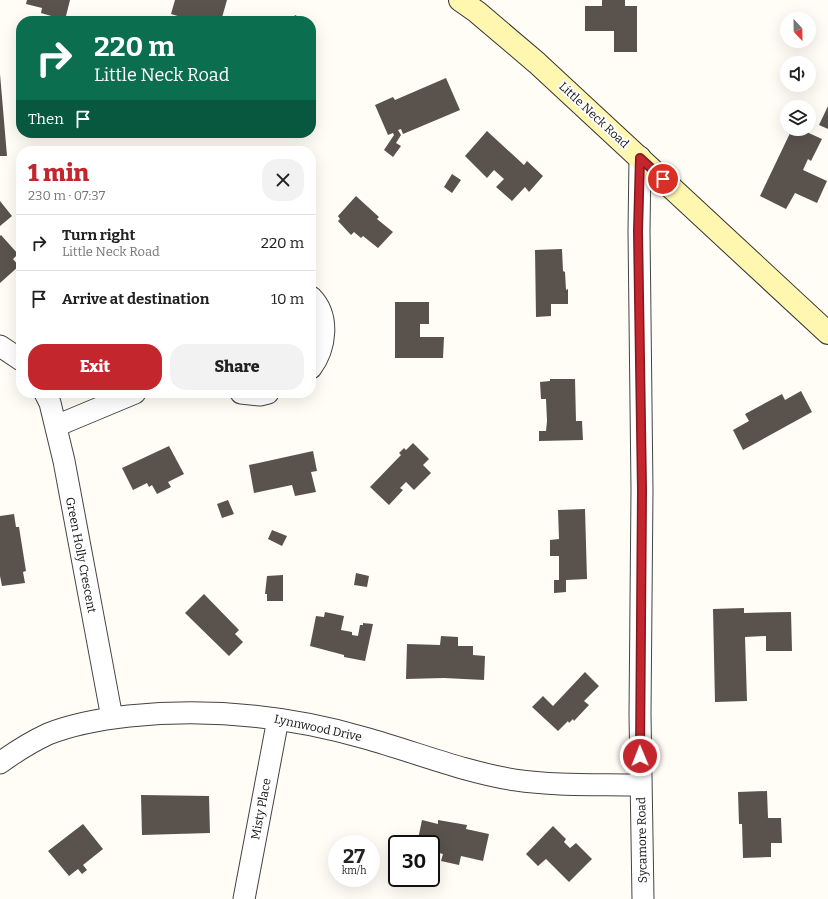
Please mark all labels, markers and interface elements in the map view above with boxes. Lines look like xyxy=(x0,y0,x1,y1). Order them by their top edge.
north arrow xyxy=(780,12,816,48)
map controls xyxy=(780,12,816,136)
text: 220 m xyxy=(94,30,175,63)
icon: right xyxy=(28,32,80,84)
button: sound xyxy=(780,56,816,92)
text: Little Neck Road xyxy=(94,64,229,86)
street label: Little Neck Road xyxy=(556,79,632,151)
button: layers xyxy=(780,100,816,136)
icon: arrive xyxy=(72,108,94,130)
text: Then xyxy=(28,110,64,128)
text: 1 min xyxy=(28,159,89,187)
button: close xyxy=(262,159,304,201)
pin xyxy=(646,162,680,196)
icon: arrive xyxy=(652,168,674,190)
text: 230 m · 07:37 xyxy=(28,188,105,203)
text: Turn right xyxy=(62,226,135,244)
icon: right xyxy=(28,232,50,254)
text: 220 m xyxy=(261,234,304,252)
text: Little Neck Road xyxy=(62,244,160,259)
icon: arrive xyxy=(28,288,50,310)
text: Arrive at destination xyxy=(62,290,209,308)
text: 10 m xyxy=(271,290,304,308)
button: Exit xyxy=(28,344,162,390)
button: Share xyxy=(170,344,304,390)
street label: Green Holly Crescent xyxy=(63,496,99,615)
street label: Lynnwood Drive xyxy=(273,712,363,744)
position arrow xyxy=(619,735,661,777)
street label: Misty Place xyxy=(248,777,274,841)
street label: Sycamore Road xyxy=(634,797,650,883)
speed limit sign: 30 xyxy=(388,835,440,887)
text: 27 xyxy=(343,844,365,868)
text: km/h xyxy=(342,865,366,877)

